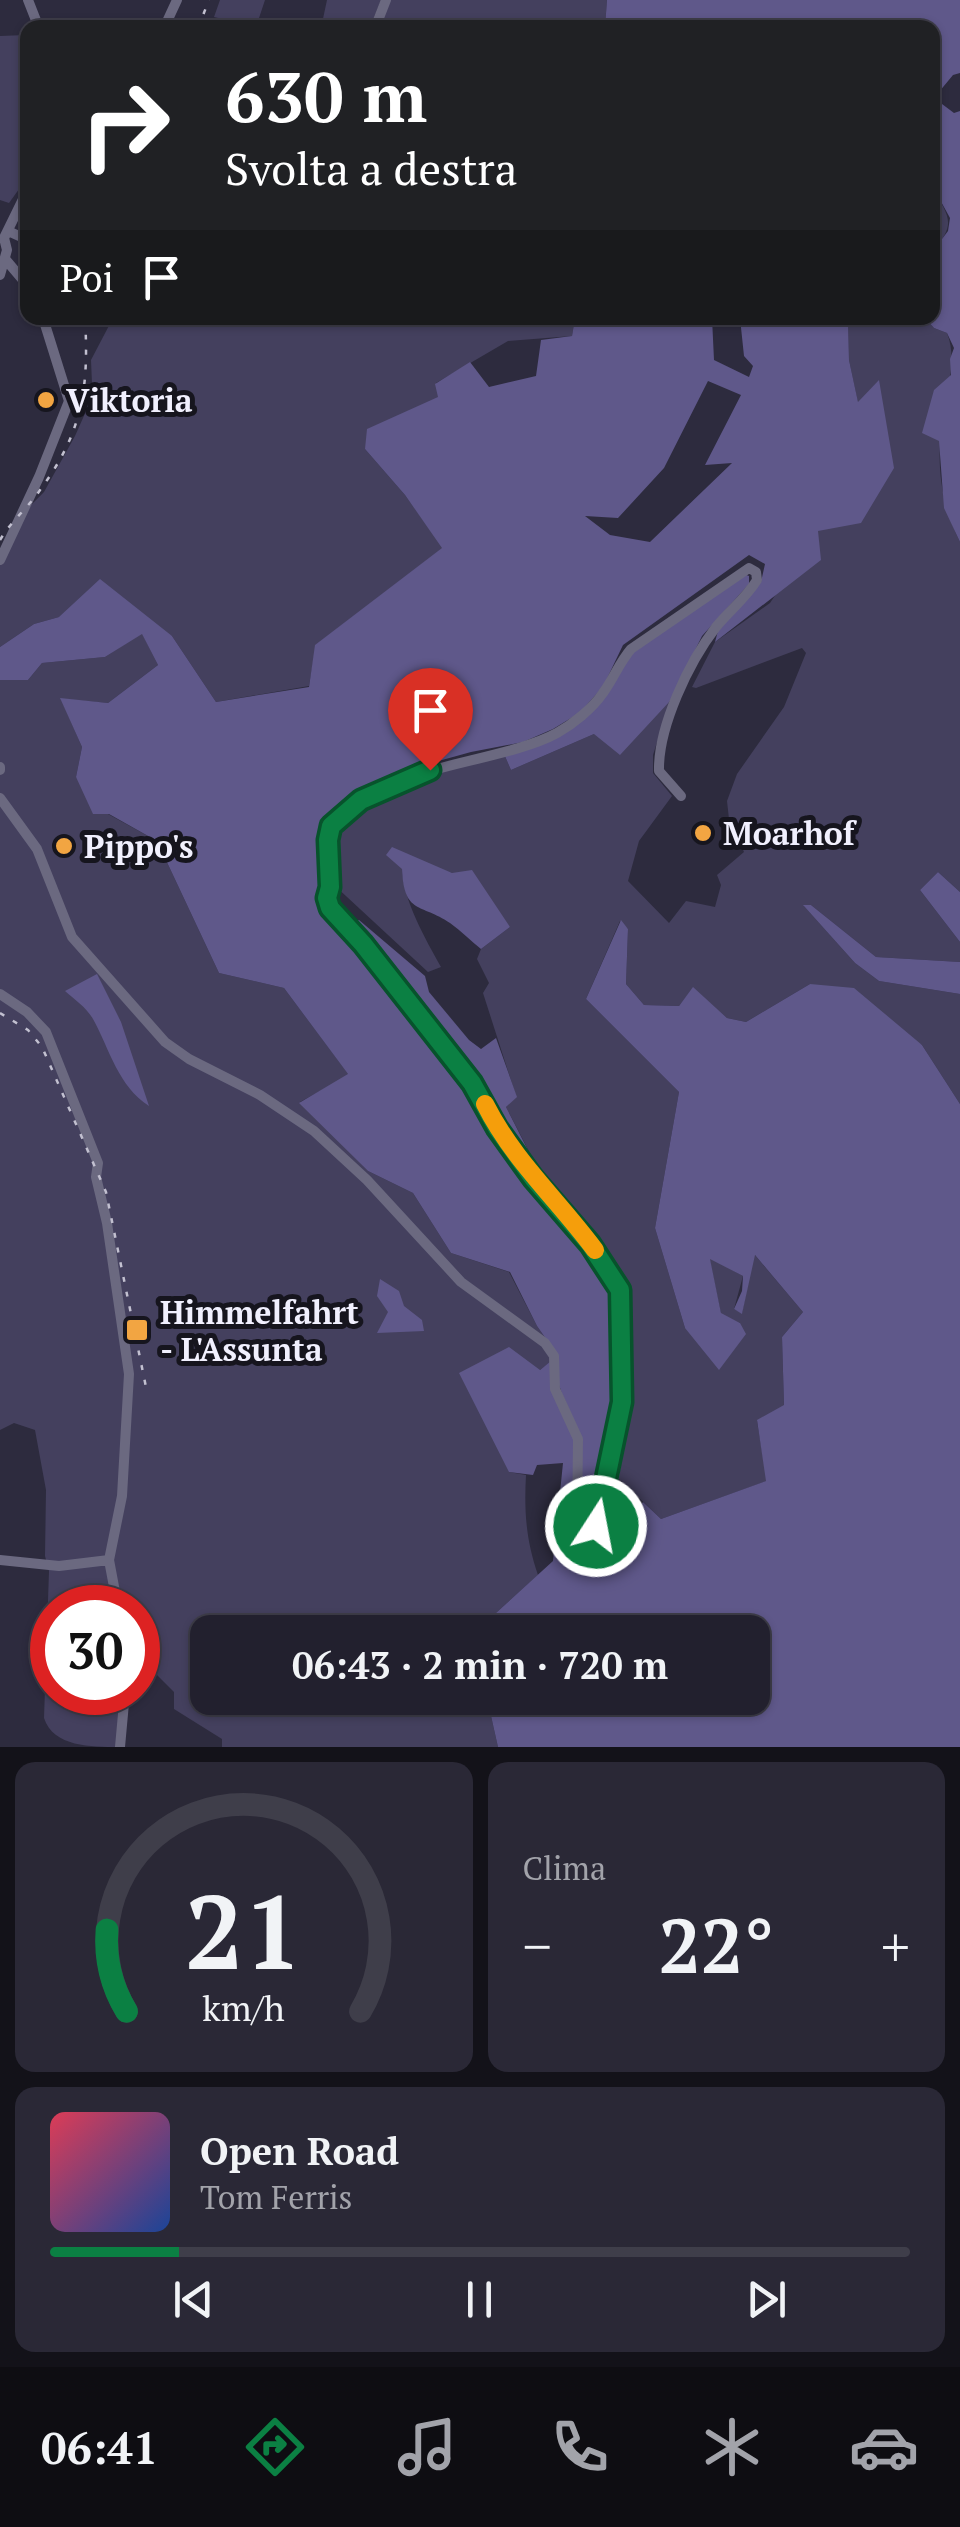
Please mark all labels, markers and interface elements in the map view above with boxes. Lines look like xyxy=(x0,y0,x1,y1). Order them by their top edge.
text: 630 m xyxy=(225,49,427,142)
icon: right xyxy=(60,60,190,190)
text: Svolta a destra xyxy=(225,138,517,198)
icon: arrive xyxy=(134,250,189,305)
text: Poi xyxy=(60,253,114,303)
place label: Viktoria xyxy=(66,379,193,421)
marker: Viktoria xyxy=(35,389,57,411)
pin xyxy=(388,668,473,771)
icon: arrive xyxy=(403,683,458,738)
place label: Moarhof xyxy=(723,812,858,854)
marker: Moarhof xyxy=(692,822,714,844)
place label: Pippo's xyxy=(84,825,193,867)
marker: Pippo's xyxy=(53,835,75,857)
place label: Himmelfahrt - L'Assunta xyxy=(160,1291,359,1370)
marker: Himmelfahrt - L'Assunta xyxy=(124,1317,150,1343)
position arrow xyxy=(544,1474,648,1578)
speed limit sign: 30 xyxy=(30,1585,160,1715)
text: 06:43 · 2 min · 720 m xyxy=(292,1640,668,1690)
text: Clima xyxy=(523,1847,606,1889)
text: 21 xyxy=(185,1861,303,1999)
text: 22° xyxy=(658,1895,774,1994)
text: − xyxy=(523,1909,552,1982)
text: + xyxy=(881,1909,910,1982)
text: km/h xyxy=(202,1984,285,2031)
text: Open Road xyxy=(200,2126,399,2176)
text: Tom Ferris xyxy=(200,2176,352,2218)
icon: previous xyxy=(166,2272,221,2327)
icon: pause xyxy=(452,2272,507,2327)
icon: next xyxy=(739,2272,794,2327)
icon: directions xyxy=(240,2412,310,2482)
icon: music xyxy=(392,2412,462,2482)
icon: phone xyxy=(545,2412,615,2482)
icon: climate xyxy=(697,2412,767,2482)
icon: car xyxy=(849,2412,919,2482)
text: 06:41 xyxy=(41,2417,158,2477)

